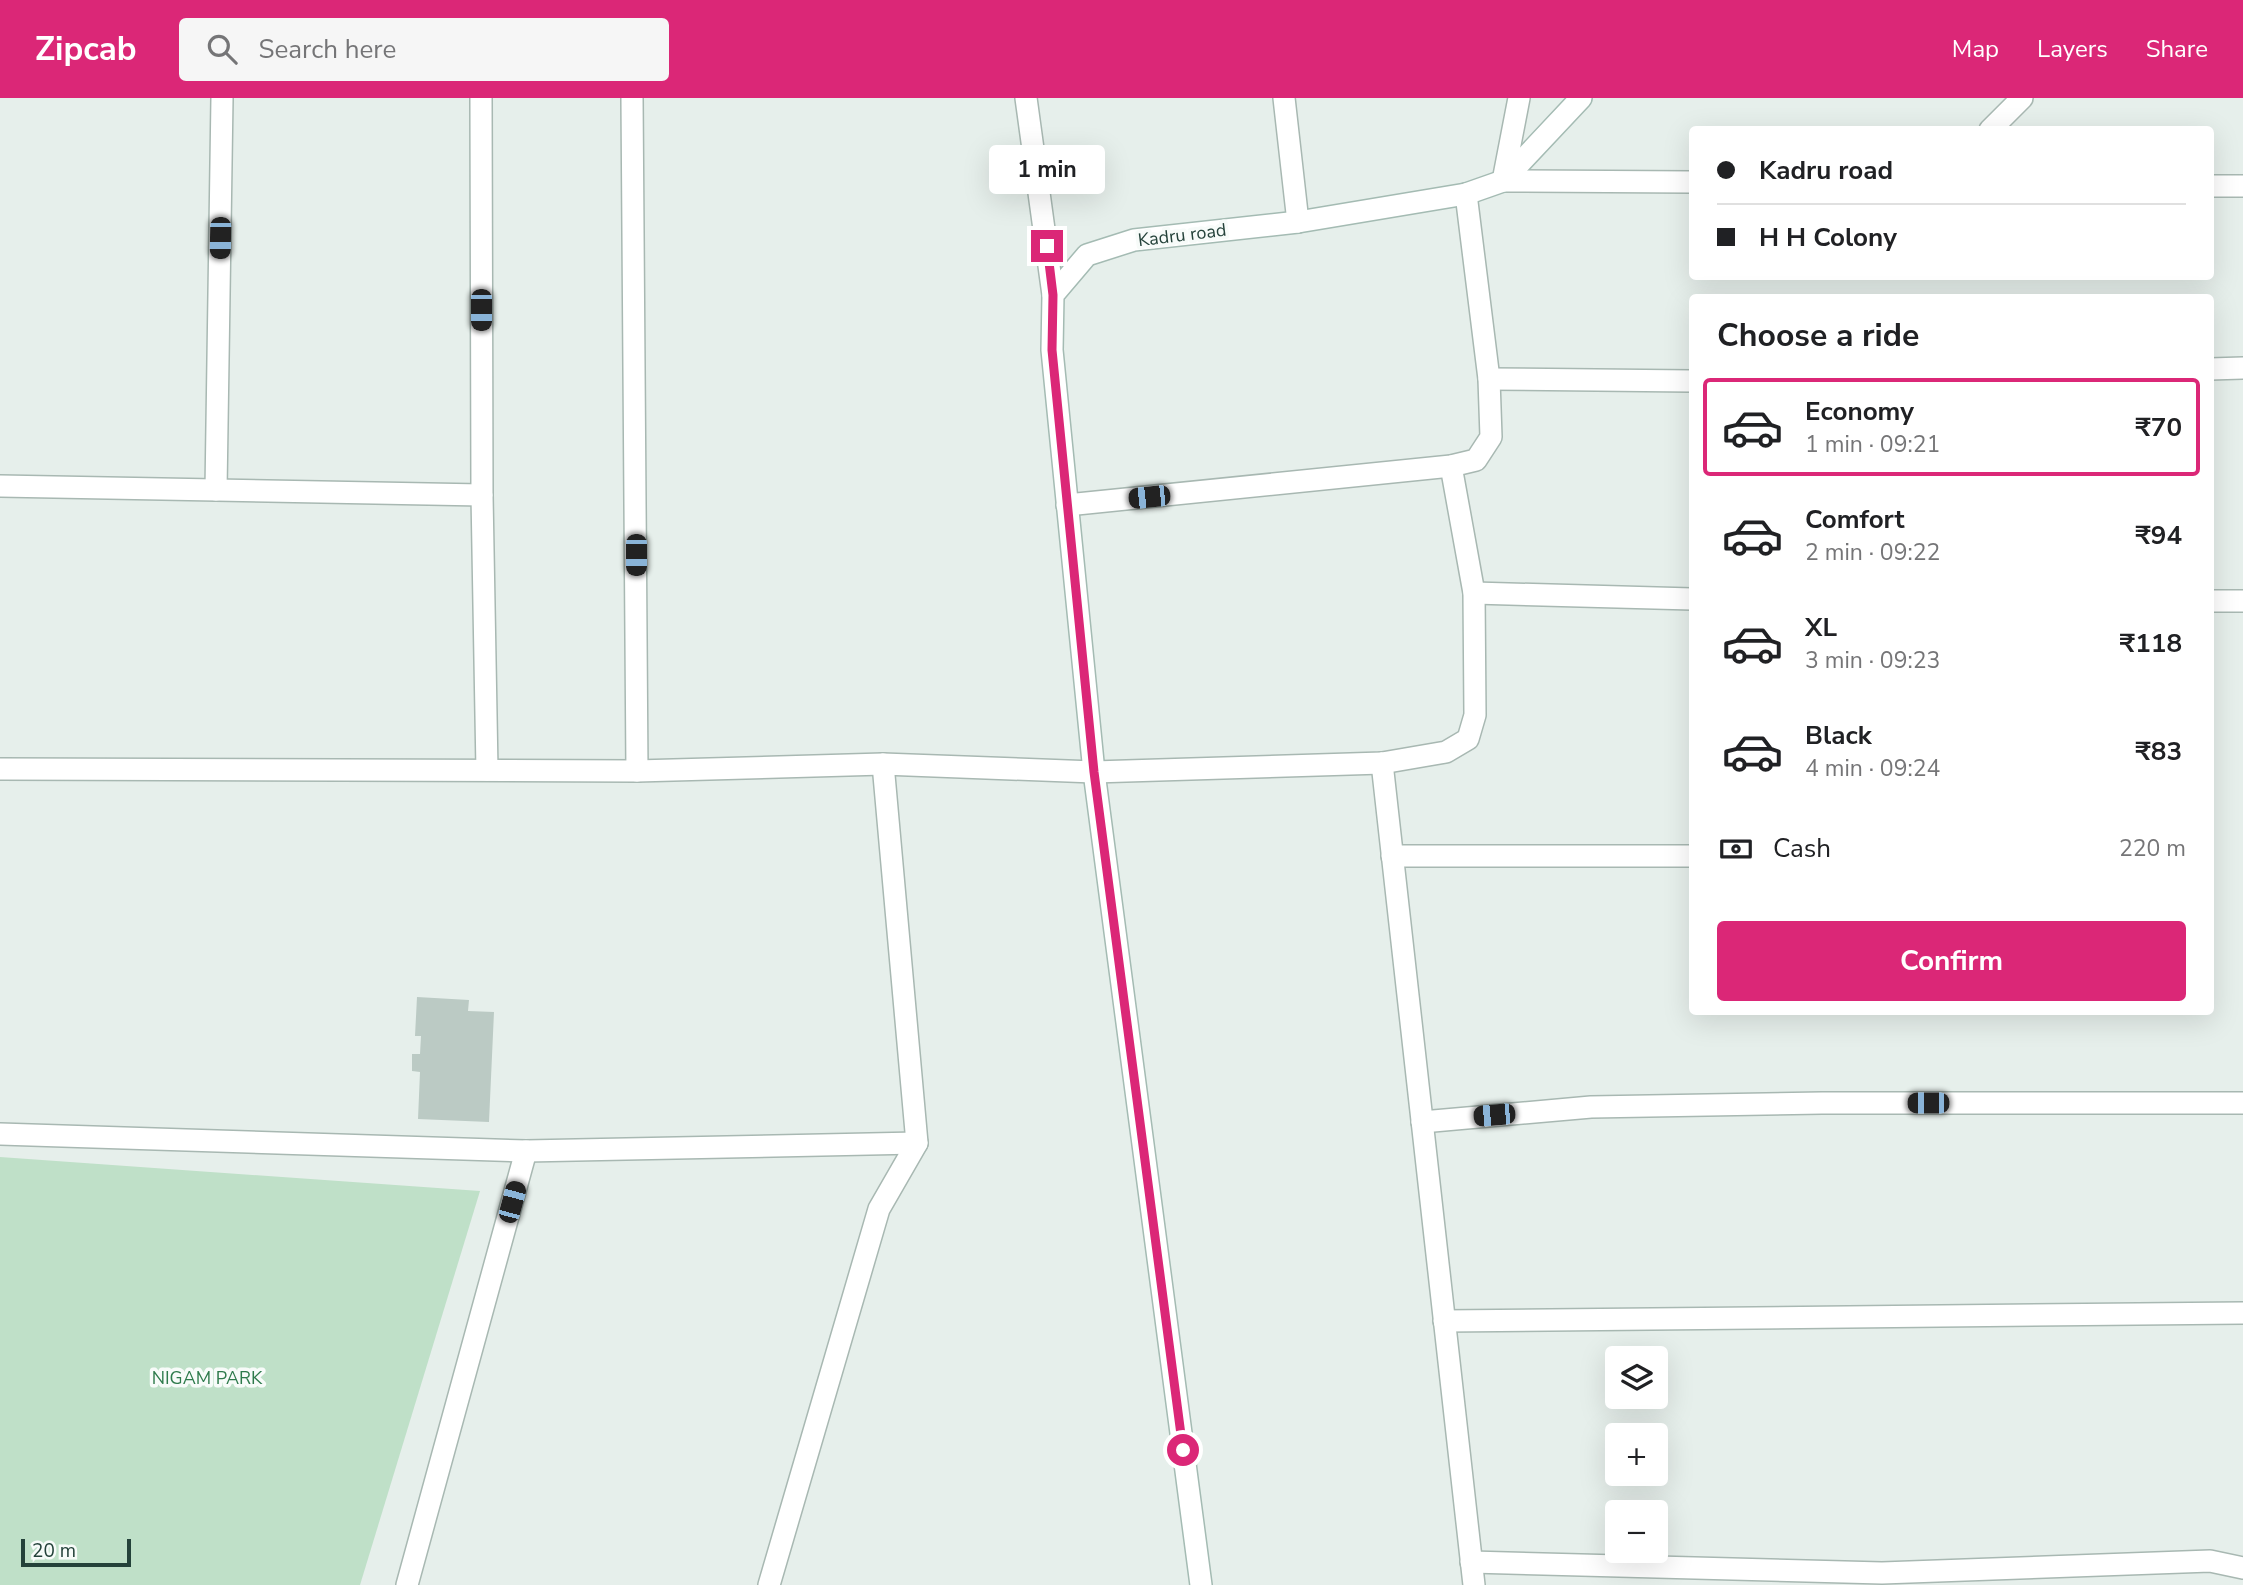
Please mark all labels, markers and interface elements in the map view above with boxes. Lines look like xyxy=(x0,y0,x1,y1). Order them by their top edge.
search box xyxy=(179,18,669,81)
text: Zipcab xyxy=(35,27,137,72)
icon: search xyxy=(203,30,241,68)
text: Search here xyxy=(259,32,396,67)
text: Map xyxy=(1952,33,1999,65)
text: Layers xyxy=(2037,33,2108,65)
text: Share xyxy=(2146,33,2208,65)
callout: 1 min xyxy=(989,144,1105,194)
text: Kadru road xyxy=(1759,153,1893,188)
text: 1 min xyxy=(1017,154,1077,185)
car xyxy=(210,217,231,259)
street label: Kadru road xyxy=(1136,218,1228,252)
text: H H Colony xyxy=(1759,220,1897,255)
route end xyxy=(1031,230,1063,262)
car xyxy=(471,289,492,331)
text: Choose a ride xyxy=(1717,314,1919,357)
text: Economy xyxy=(1805,394,1914,429)
icon: car xyxy=(1721,396,1784,459)
text: ₹70 xyxy=(2135,410,2182,445)
text: 1 min · 09:21 xyxy=(1805,429,1940,460)
car xyxy=(1128,484,1171,510)
text: Comfort xyxy=(1805,502,1905,537)
icon: car xyxy=(1721,504,1784,567)
text: ₹94 xyxy=(2135,518,2182,553)
car xyxy=(626,534,647,576)
text: 2 min · 09:22 xyxy=(1805,537,1940,568)
text: XL xyxy=(1805,610,1837,645)
icon: car xyxy=(1721,612,1784,675)
text: ₹118 xyxy=(2120,626,2182,661)
text: 3 min · 09:23 xyxy=(1805,645,1940,676)
text: Black xyxy=(1805,718,1872,753)
icon: car xyxy=(1721,720,1784,783)
text: ₹83 xyxy=(2135,734,2182,769)
text: 4 min · 09:24 xyxy=(1805,753,1940,784)
icon: cash xyxy=(1717,830,1755,868)
text: Cash xyxy=(1773,831,1831,866)
text: 220 m xyxy=(2119,833,2186,864)
button: Confirm xyxy=(1717,921,2186,1001)
car xyxy=(1908,1093,1950,1114)
car xyxy=(1473,1103,1516,1127)
car xyxy=(497,1179,528,1225)
map controls xyxy=(1605,1346,1668,1563)
button: layers xyxy=(1605,1346,1668,1409)
park label: NIGAM PARK xyxy=(152,1366,263,1390)
button: + xyxy=(1605,1423,1668,1486)
route start xyxy=(1167,1434,1199,1466)
button: − xyxy=(1605,1500,1668,1563)
scale bar xyxy=(21,1536,131,1568)
text: 20 m xyxy=(32,1538,76,1564)

